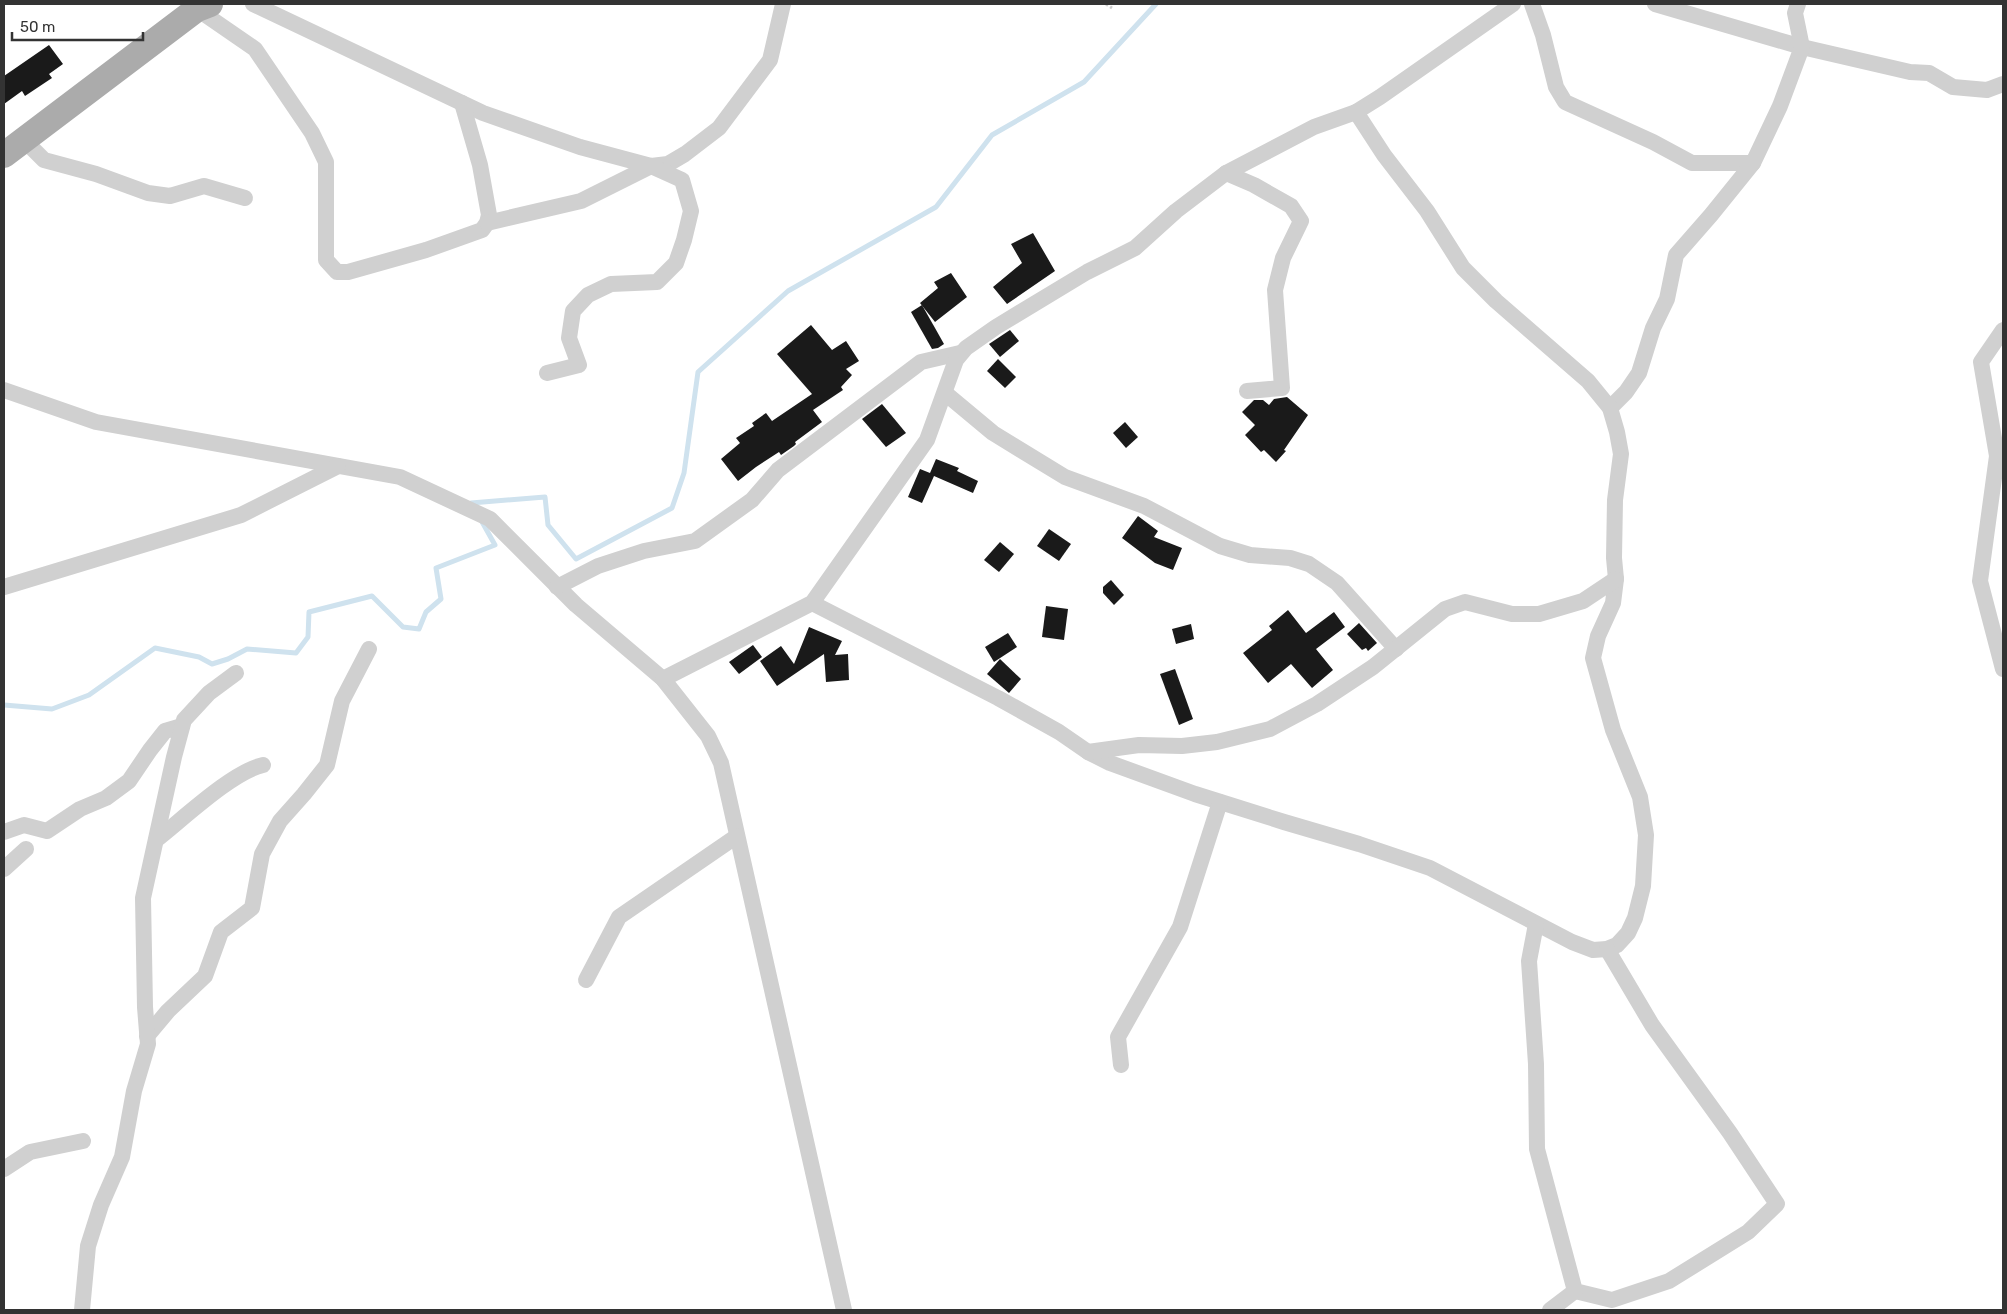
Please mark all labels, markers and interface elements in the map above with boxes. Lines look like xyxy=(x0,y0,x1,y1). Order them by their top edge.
scale bar xyxy=(12,10,144,42)
text: 50 m xyxy=(20,18,55,36)

